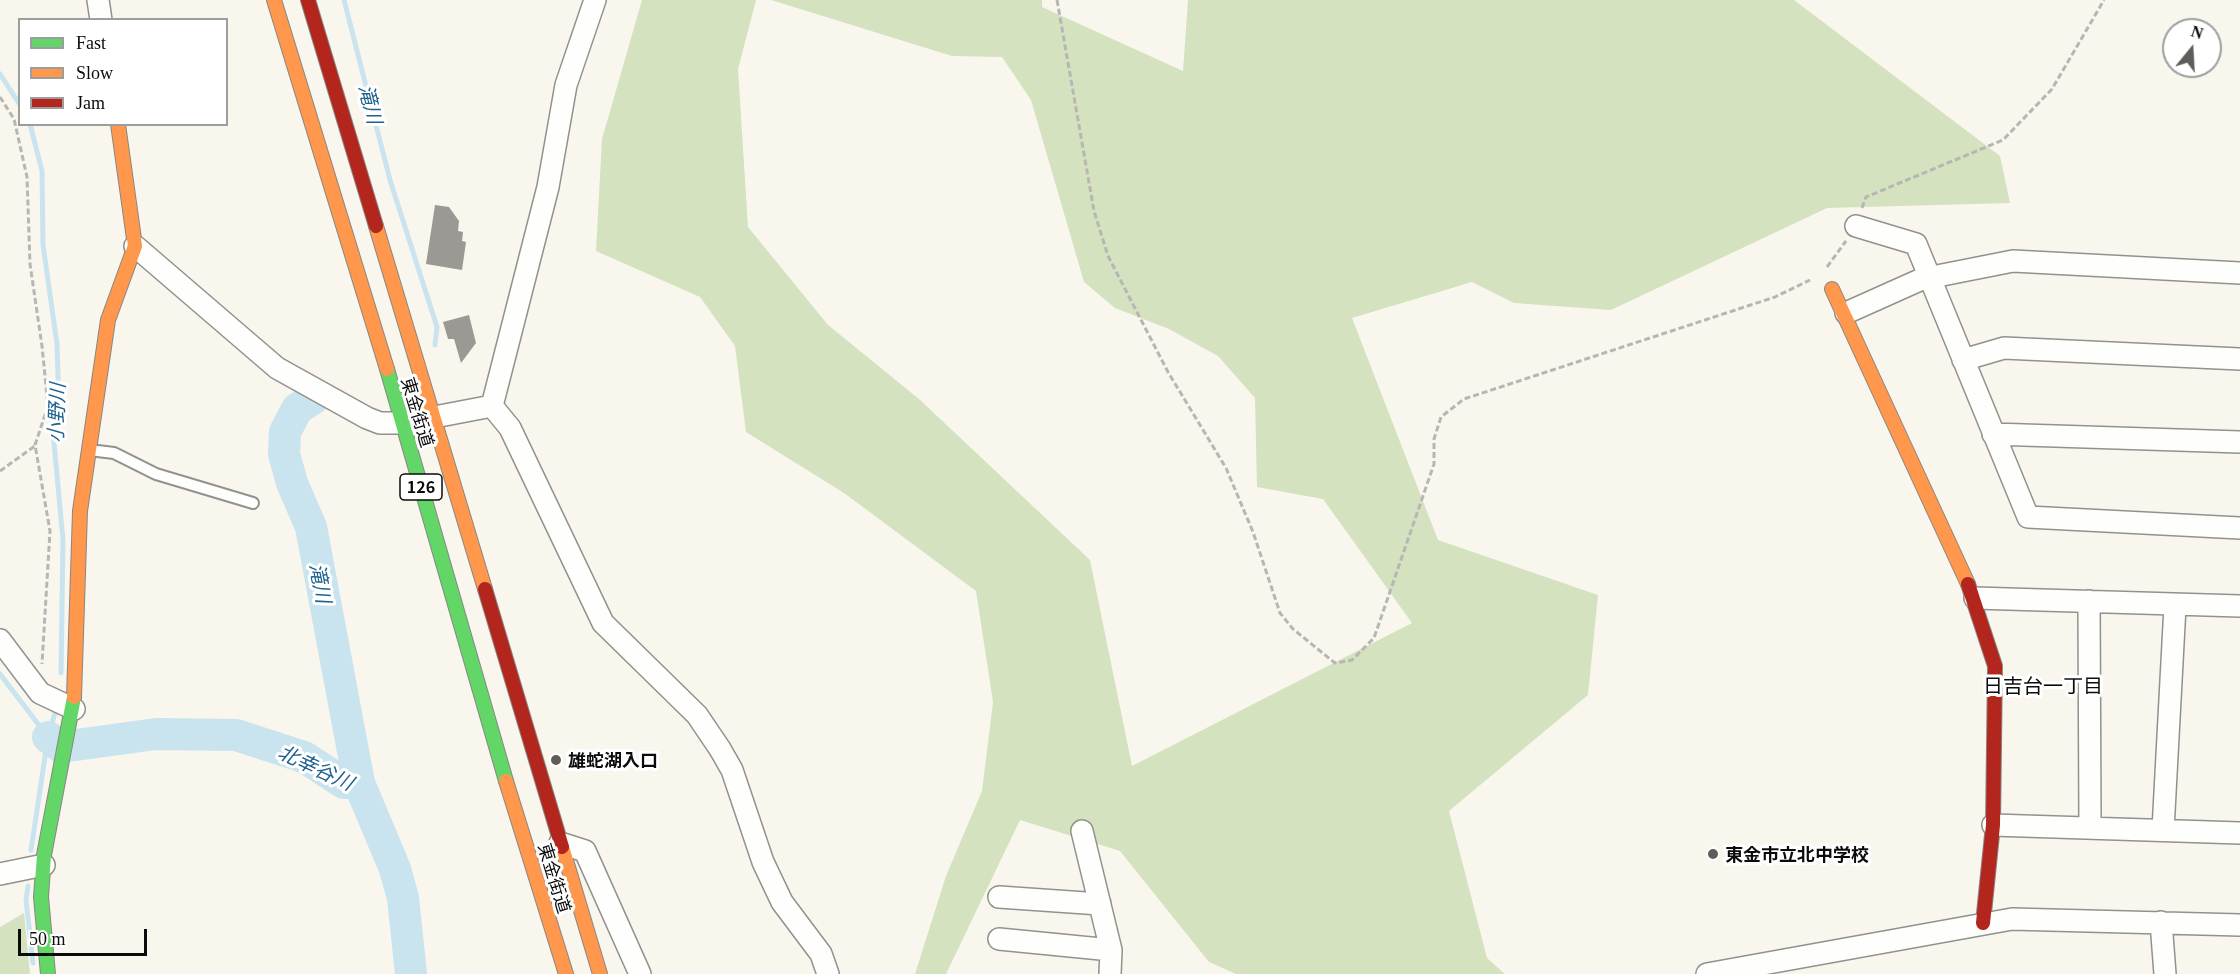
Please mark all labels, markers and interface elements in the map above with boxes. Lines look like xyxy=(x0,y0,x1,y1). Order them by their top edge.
legend xyxy=(18,18,228,126)
north arrow xyxy=(2162,18,2222,78)
text: N xyxy=(2189,22,2205,42)
text: Fast xyxy=(76,33,106,53)
text: Slow xyxy=(76,63,113,83)
water label: 滝川 xyxy=(355,82,387,126)
text: Jam xyxy=(76,93,105,113)
street label: 東金街道 xyxy=(397,374,439,450)
water label: 小野川 xyxy=(43,383,69,443)
road number: 126 xyxy=(400,474,442,500)
water label: 滝川 xyxy=(305,561,337,605)
district label: 日吉台一丁目 xyxy=(1983,673,2103,697)
water label: 北幸谷川 xyxy=(275,739,357,795)
place label: 雄蛇湖入口 xyxy=(568,749,658,771)
marker: 雄蛇湖入口 xyxy=(549,753,563,767)
street label: 東金街道 xyxy=(534,840,576,916)
place label: 東金市立北中学校 xyxy=(1725,843,1869,865)
marker: 東金市立北中学校 xyxy=(1706,847,1720,861)
scale bar xyxy=(21,917,150,955)
text: 50 m xyxy=(29,929,66,949)

